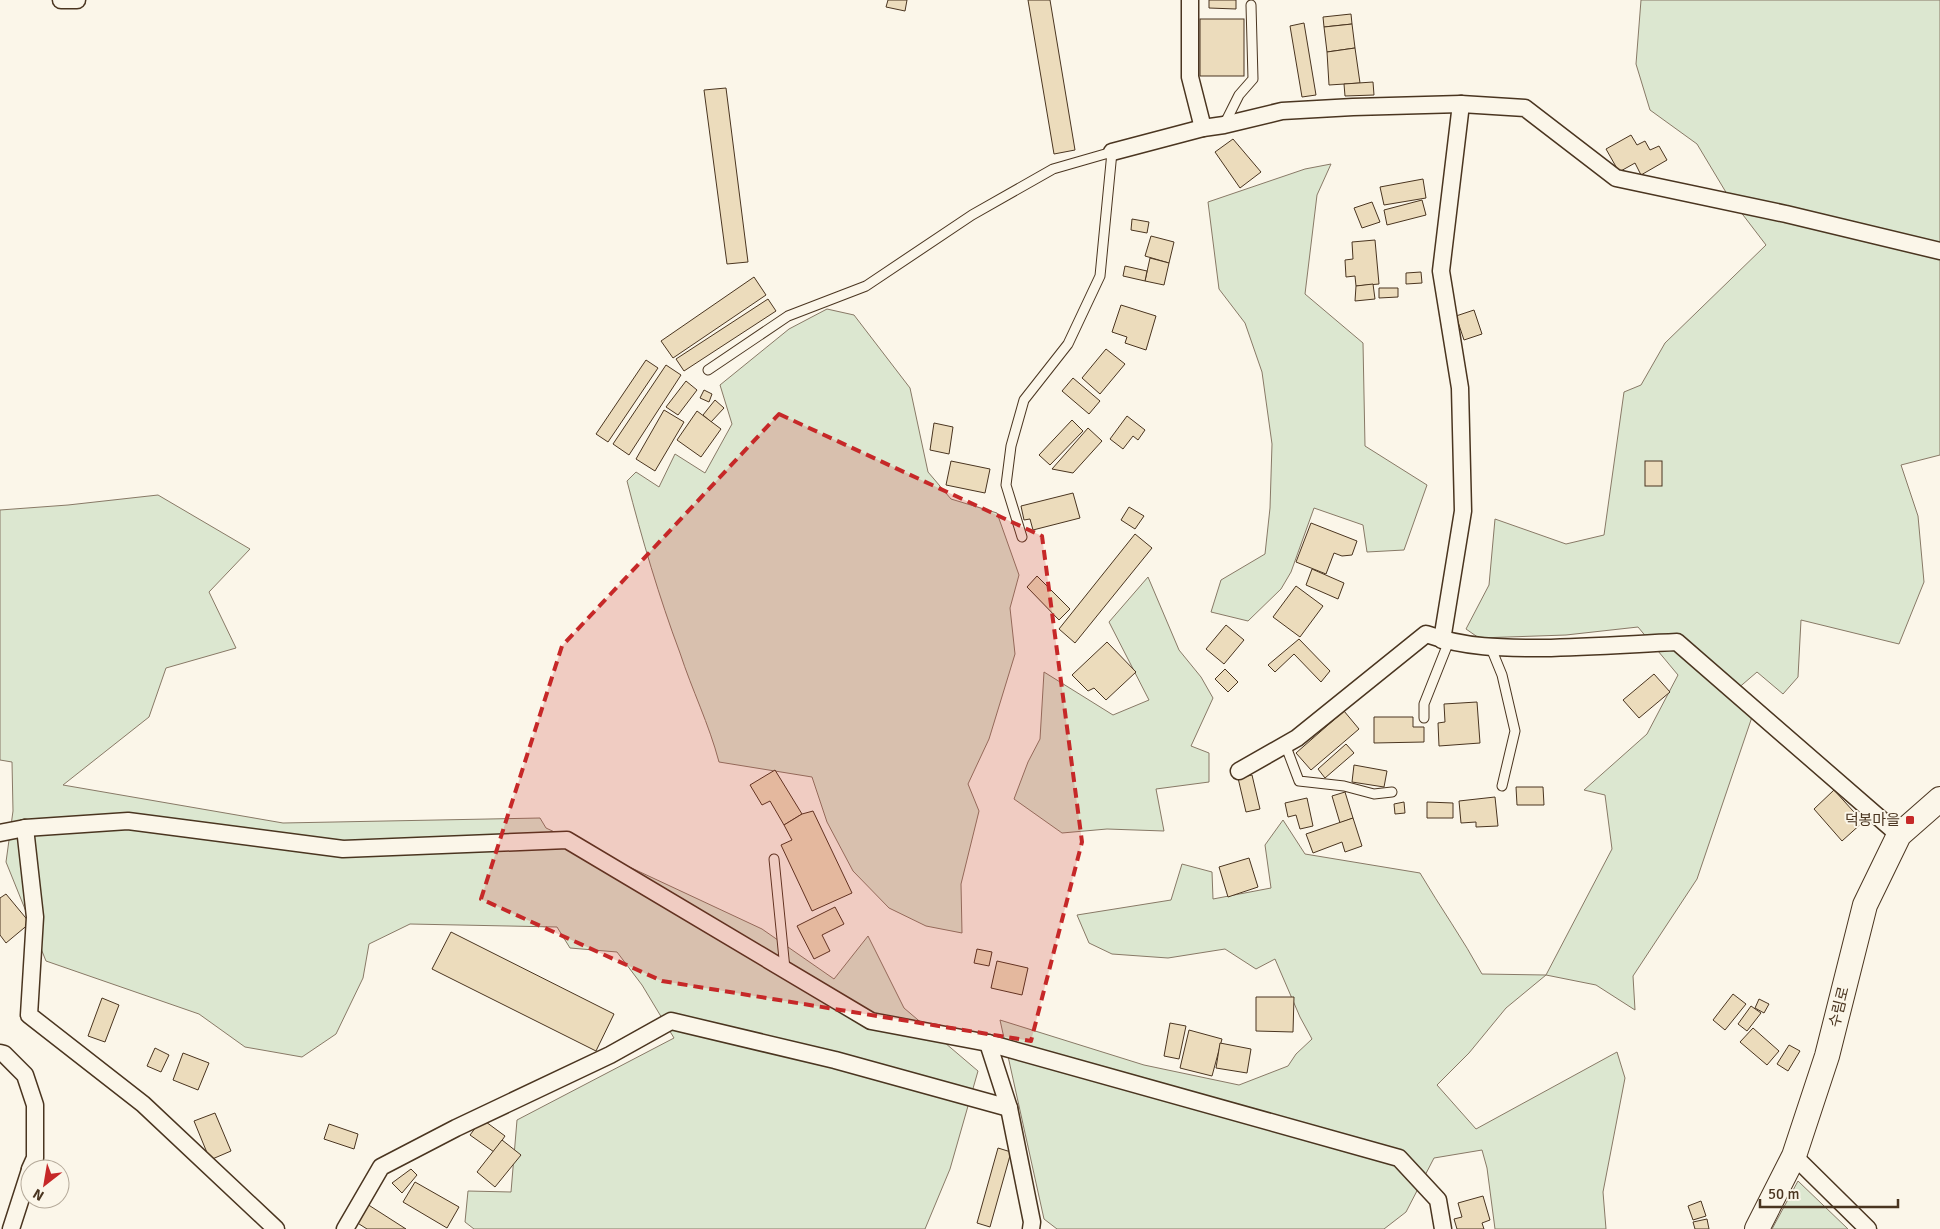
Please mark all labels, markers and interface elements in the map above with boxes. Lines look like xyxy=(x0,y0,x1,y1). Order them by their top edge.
place label: 덕봉마을 xyxy=(1845,811,1900,829)
marker: 덕봉마을 xyxy=(1904,814,1916,826)
street label: 수림로 xyxy=(1825,985,1853,1029)
north arrow xyxy=(20,1159,70,1209)
scale bar xyxy=(1760,1176,1898,1208)
text: N xyxy=(30,1185,47,1205)
text: 50 m xyxy=(1768,1185,1799,1203)

